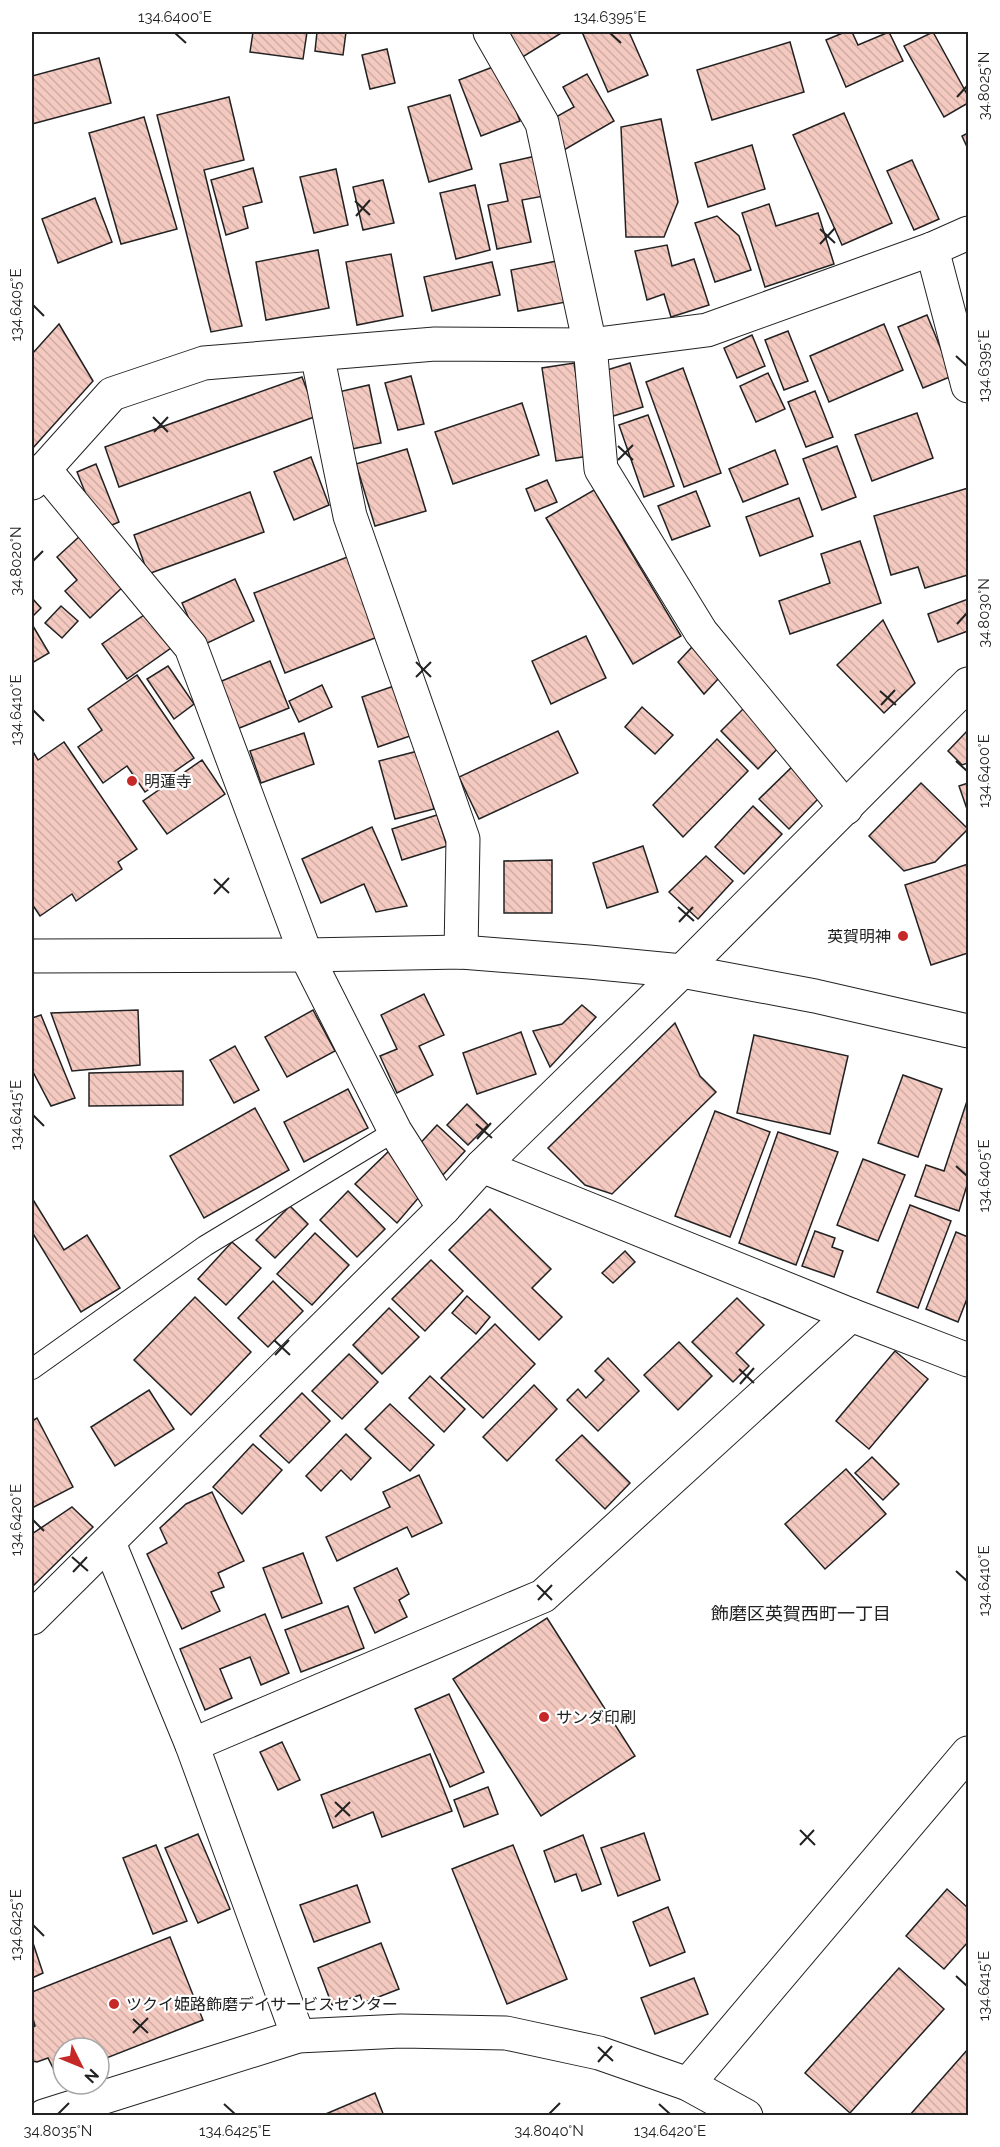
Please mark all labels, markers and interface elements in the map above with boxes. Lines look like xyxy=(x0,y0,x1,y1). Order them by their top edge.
text: 134.6400°E xyxy=(138,8,212,26)
text: 134.6395°E xyxy=(574,8,646,26)
text: 34.8025°N xyxy=(975,52,993,120)
text: 134.6405°E xyxy=(7,268,25,342)
text: 134.6395°E xyxy=(975,330,993,402)
text: 34.8020°N xyxy=(7,526,25,596)
text: 34.8030°N xyxy=(975,578,993,648)
text: 134.6410°E xyxy=(7,674,25,746)
text: 134.6400°E xyxy=(975,734,993,808)
place label: 明蓮寺 xyxy=(144,772,192,791)
marker: 明蓮寺 xyxy=(125,774,139,788)
place label: 英賀明神 xyxy=(827,927,891,946)
marker: 英賀明神 xyxy=(896,929,910,943)
text: 134.6415°E xyxy=(7,1080,25,1150)
text: 134.6405°E xyxy=(975,1139,993,1213)
text: 134.6420°E xyxy=(7,1484,25,1556)
text: 134.6410°E xyxy=(975,1545,993,1617)
district label: 飾磨区英賀西町一丁目 xyxy=(711,1603,891,1624)
place label: サンダ印刷 xyxy=(556,1708,636,1727)
marker: サンダ印刷 xyxy=(537,1710,551,1724)
text: 134.6425°E xyxy=(7,1889,25,1961)
text: 134.6415°E xyxy=(975,1951,993,2021)
place label: ツクイ姫路飾磨デイサービスセンター xyxy=(126,1995,398,2014)
marker: ツクイ姫路飾磨デイサービスセンター xyxy=(107,1997,121,2011)
north arrow xyxy=(51,2036,111,2096)
text: N xyxy=(80,2065,103,2087)
text: 34.8035°N xyxy=(24,2122,92,2140)
text: 134.6425°E xyxy=(199,2122,271,2140)
text: 34.8040°N xyxy=(514,2122,584,2140)
text: 134.6420°E xyxy=(634,2122,706,2140)

